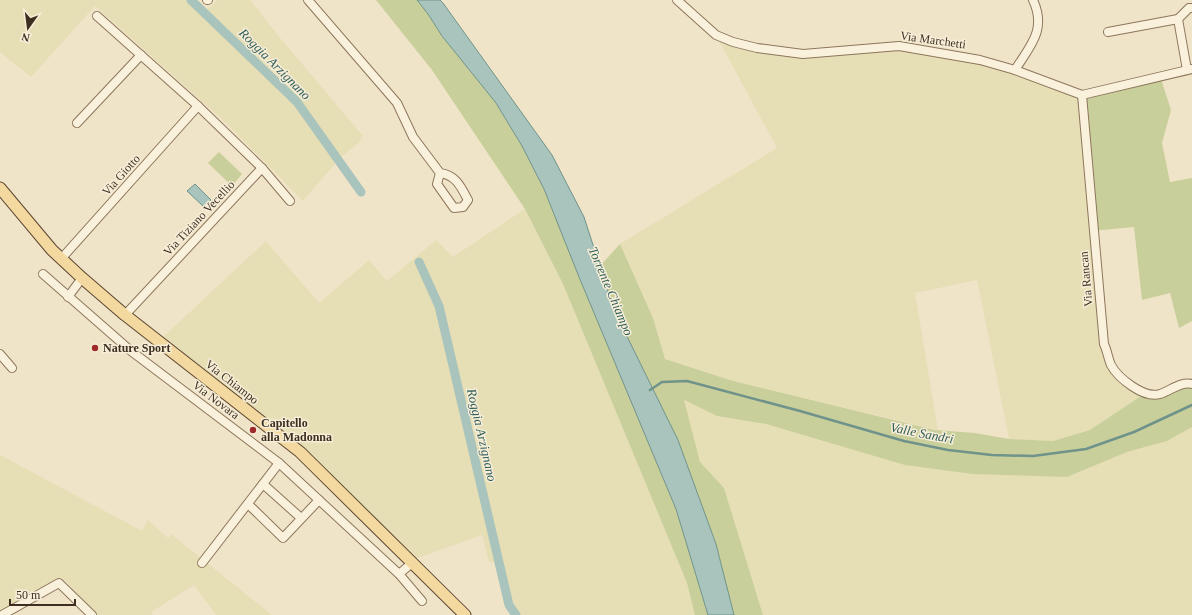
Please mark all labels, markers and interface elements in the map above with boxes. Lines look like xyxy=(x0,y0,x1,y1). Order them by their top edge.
north arrow xyxy=(8,8,48,48)
water label: Roggia Arzignano xyxy=(235,24,314,103)
street label: Via Marchetti xyxy=(899,28,967,52)
text: N xyxy=(20,31,31,44)
street label: Via Giotto xyxy=(99,152,143,198)
street label: Via Tiziano Vecellio xyxy=(161,177,237,259)
water label: Torrente Chiampo xyxy=(586,244,637,338)
street label: Via Rancan xyxy=(1077,251,1095,307)
place label: Nature Sport xyxy=(103,341,170,355)
marker: Nature Sport xyxy=(90,343,100,353)
street label: Via Chiampo xyxy=(203,357,261,407)
street label: Via Novara xyxy=(190,378,243,423)
water label: Roggia Arzignano xyxy=(464,386,500,483)
place label: Capitello alla Madonna xyxy=(261,416,332,444)
water label: Valle Sandri xyxy=(889,420,955,447)
marker: Capitello alla Madonna xyxy=(248,425,258,435)
scale bar xyxy=(10,581,75,607)
text: 50 m xyxy=(16,588,41,602)

